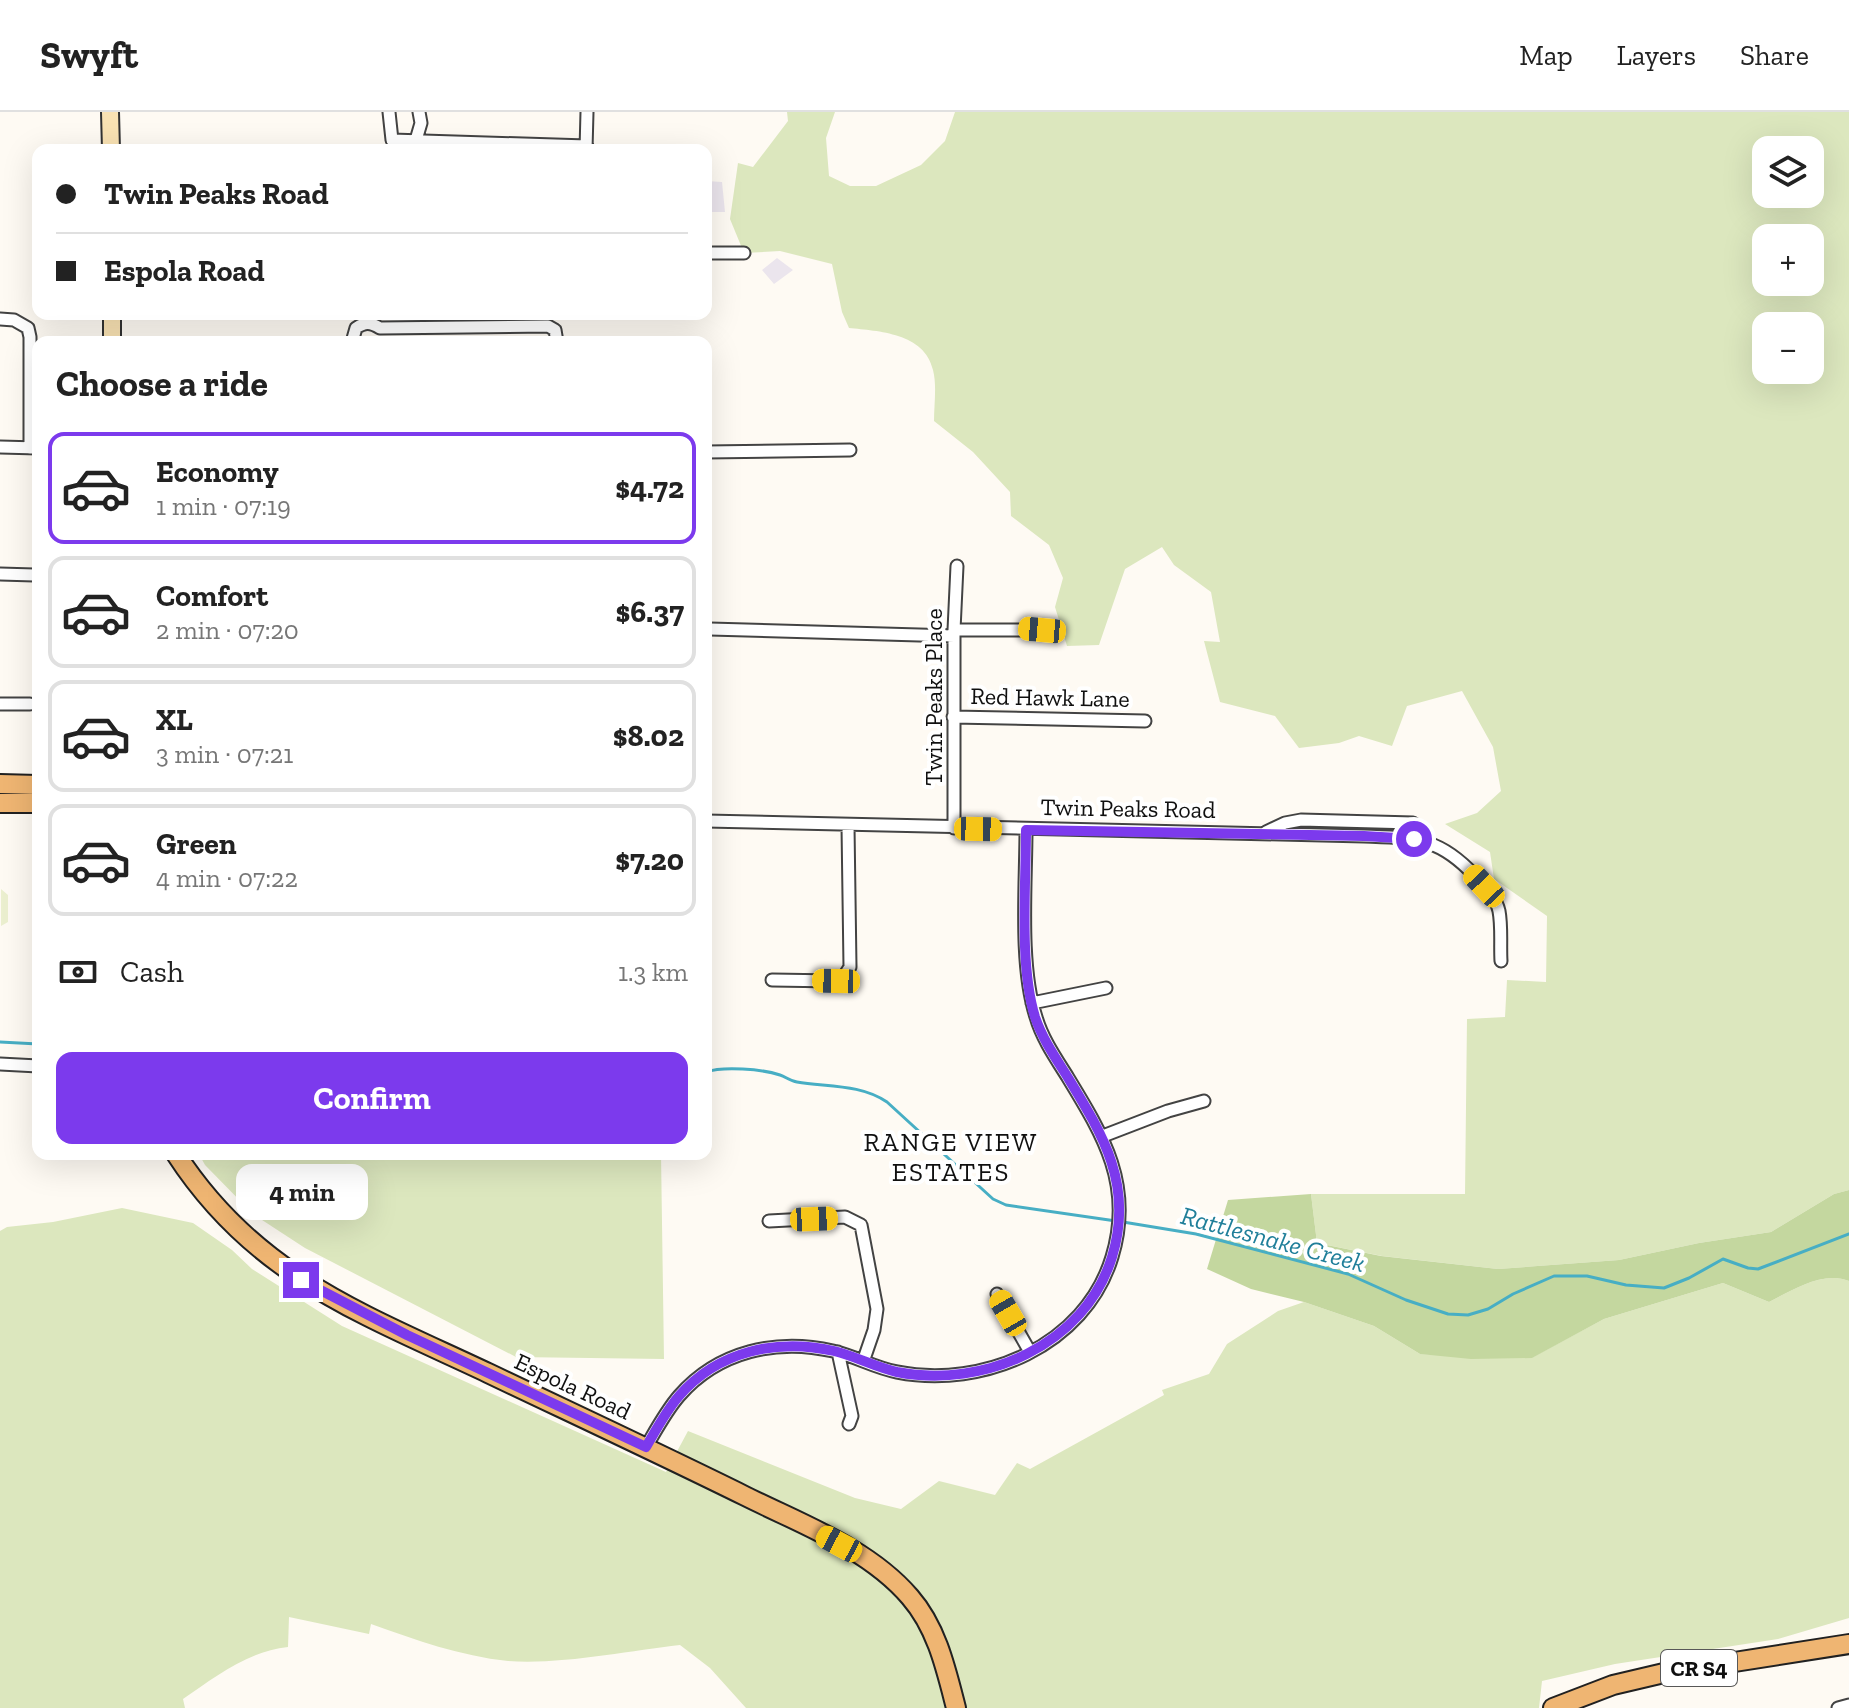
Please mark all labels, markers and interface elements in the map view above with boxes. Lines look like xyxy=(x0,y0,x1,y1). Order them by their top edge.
text: Swyft xyxy=(40,32,138,78)
text: Map xyxy=(1519,39,1573,72)
text: Layers xyxy=(1617,39,1696,72)
text: Share xyxy=(1740,39,1809,72)
map controls xyxy=(1752,136,1824,384)
button: layers xyxy=(1752,136,1824,208)
text: Twin Peaks Road xyxy=(104,176,329,212)
button: + xyxy=(1752,224,1824,296)
text: Espola Road xyxy=(104,253,265,289)
button: − xyxy=(1752,312,1824,384)
text: Choose a ride xyxy=(56,362,268,405)
icon: car xyxy=(60,452,132,524)
text: Economy xyxy=(156,454,279,490)
text: $4.72 xyxy=(615,470,684,506)
text: 1 min · 07:19 xyxy=(156,490,291,522)
icon: car xyxy=(60,576,132,648)
text: Comfort xyxy=(156,578,268,614)
text: $6.37 xyxy=(616,594,684,630)
street label: Twin Peaks Place xyxy=(919,608,948,786)
text: 2 min · 07:20 xyxy=(156,614,299,646)
car xyxy=(1017,616,1067,644)
street label: Red Hawk Lane xyxy=(970,681,1130,713)
icon: car xyxy=(60,700,132,772)
text: XL xyxy=(156,702,193,738)
text: $8.02 xyxy=(613,718,684,754)
text: 3 min · 07:21 xyxy=(156,738,293,770)
street label: Twin Peaks Road xyxy=(1040,792,1216,824)
car xyxy=(954,817,1002,841)
route start xyxy=(1396,821,1432,857)
icon: car xyxy=(60,824,132,896)
text: Green xyxy=(156,826,236,862)
text: $7.20 xyxy=(615,842,684,878)
car xyxy=(1459,860,1509,912)
text: 4 min · 07:22 xyxy=(156,862,298,894)
icon: cash xyxy=(56,950,100,994)
text: Cash xyxy=(120,954,184,990)
text: 1.3 km xyxy=(618,956,688,988)
car xyxy=(812,969,860,993)
button: Confirm xyxy=(56,1052,688,1144)
district label: RANGE VIEW ESTATES xyxy=(864,1126,1038,1188)
callout: 4 min xyxy=(235,1164,367,1220)
text: 4 min xyxy=(269,1176,335,1208)
water label: Rattlesnake Creek xyxy=(1177,1199,1369,1279)
car xyxy=(790,1206,838,1232)
route end xyxy=(283,1262,319,1298)
car xyxy=(986,1286,1030,1340)
street label: Espola Road xyxy=(510,1346,636,1426)
car xyxy=(812,1522,866,1566)
road number: CR S4 xyxy=(1661,1650,1737,1686)

